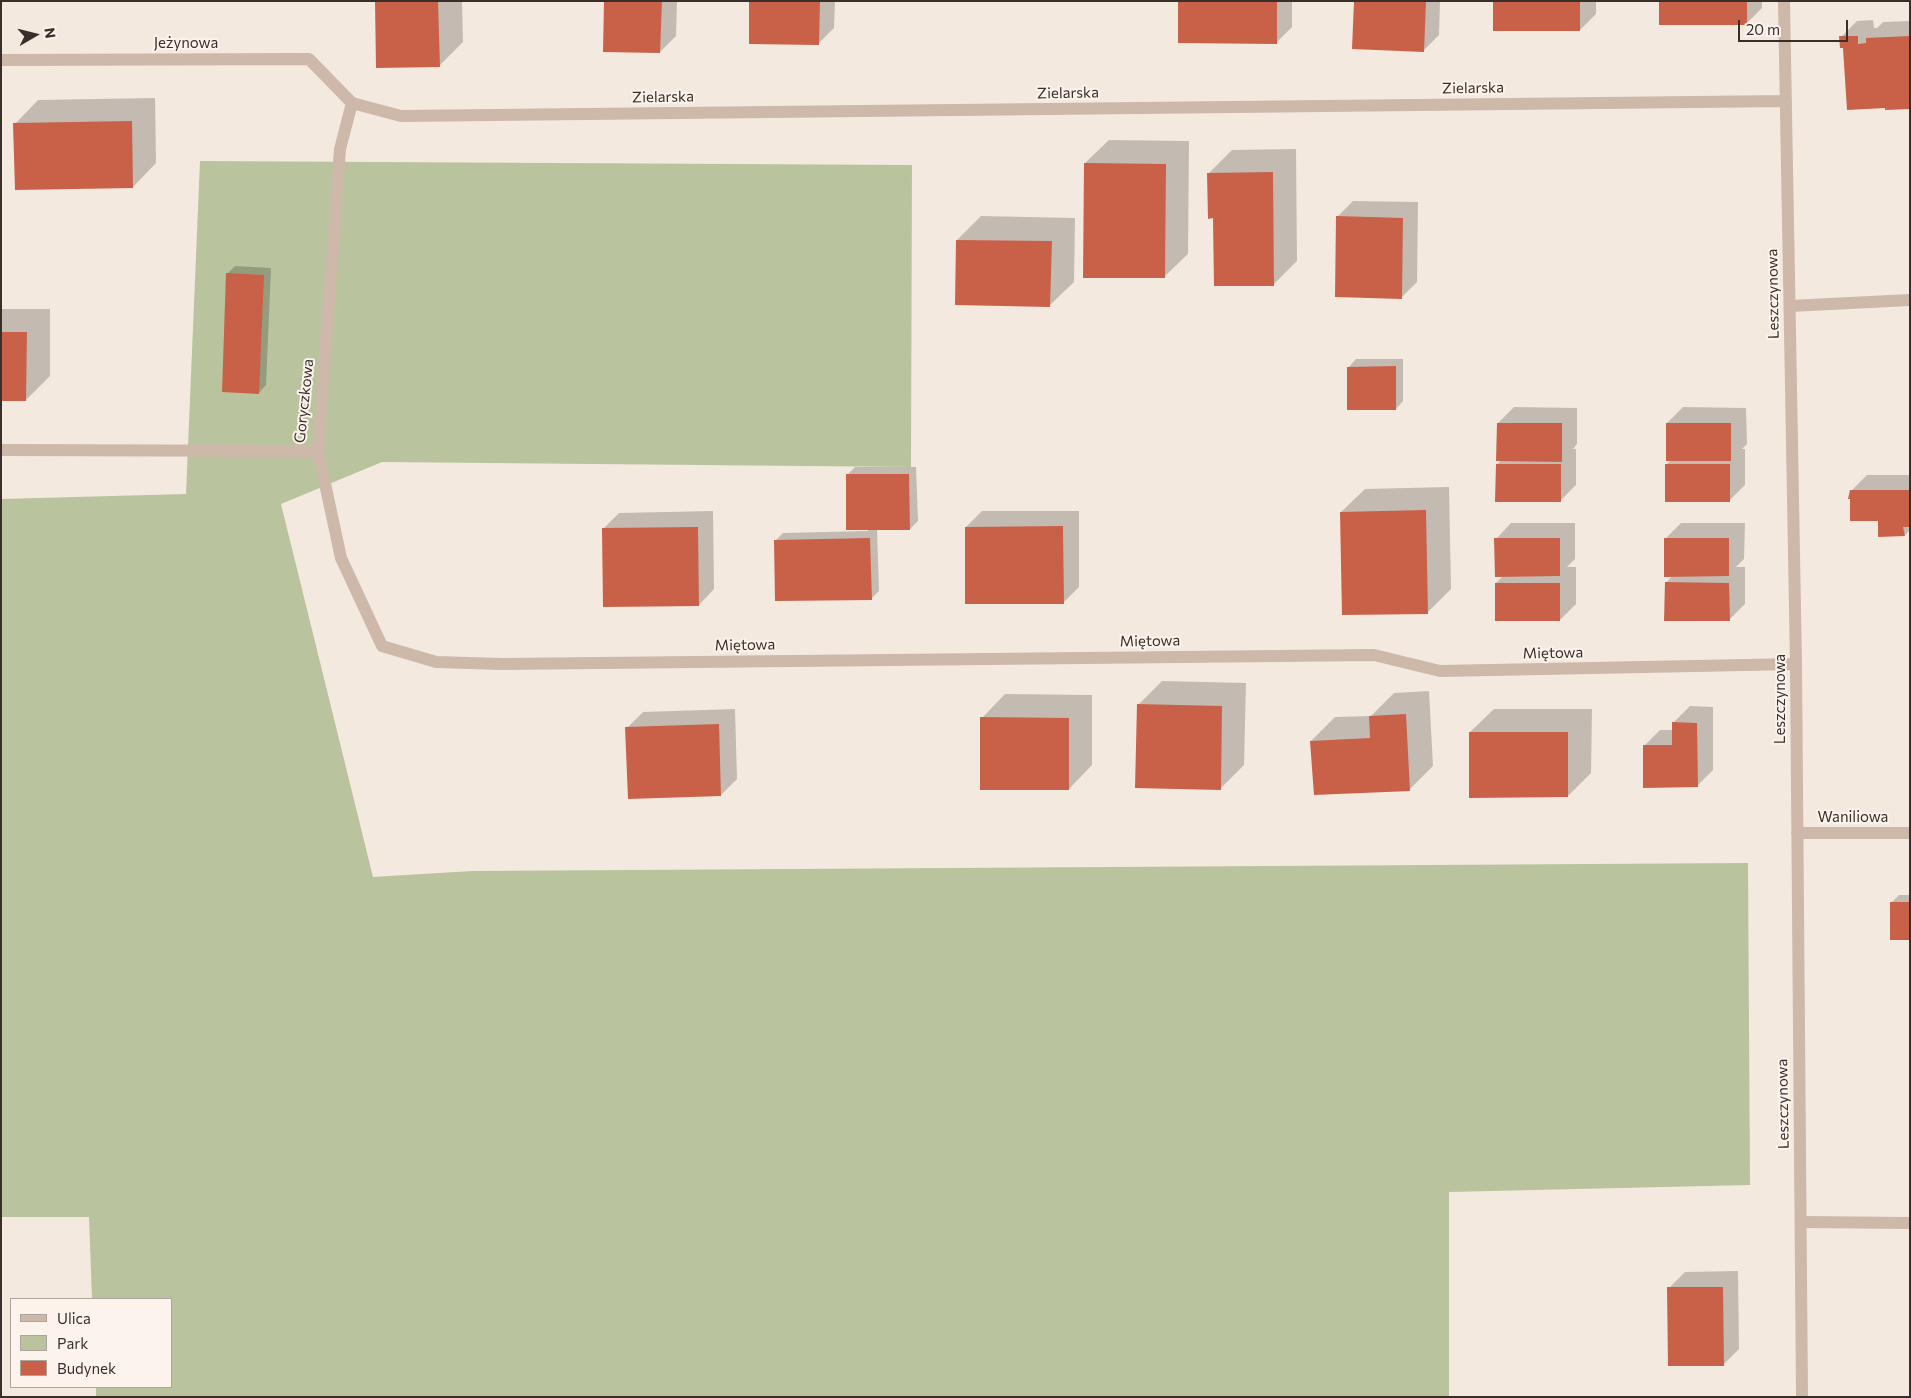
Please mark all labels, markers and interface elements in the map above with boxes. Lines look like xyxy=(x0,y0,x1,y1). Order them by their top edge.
north arrow xyxy=(10,10,60,60)
scale bar xyxy=(1741,10,1851,42)
text: 20 m xyxy=(1746,20,1780,38)
text: N xyxy=(41,26,59,39)
street label: Jeżynowa xyxy=(154,34,218,52)
street label: Zielarska xyxy=(1442,78,1504,98)
street label: Zielarska xyxy=(1037,83,1099,103)
street label: Zielarska xyxy=(632,87,694,107)
street label: Leszczynowa xyxy=(1763,249,1783,339)
street label: Goryczkowa xyxy=(291,358,317,444)
street label: Miętowa xyxy=(1120,631,1180,651)
street label: Miętowa xyxy=(715,635,775,655)
street label: Miętowa xyxy=(1523,643,1583,663)
street label: Leszczynowa xyxy=(1771,654,1789,744)
street label: Waniliowa xyxy=(1818,808,1888,826)
street label: Leszczynowa xyxy=(1773,1059,1793,1149)
legend xyxy=(10,1298,172,1388)
text: Ulica xyxy=(57,1309,91,1327)
text: Park xyxy=(57,1334,88,1352)
text: Budynek xyxy=(57,1359,116,1377)

